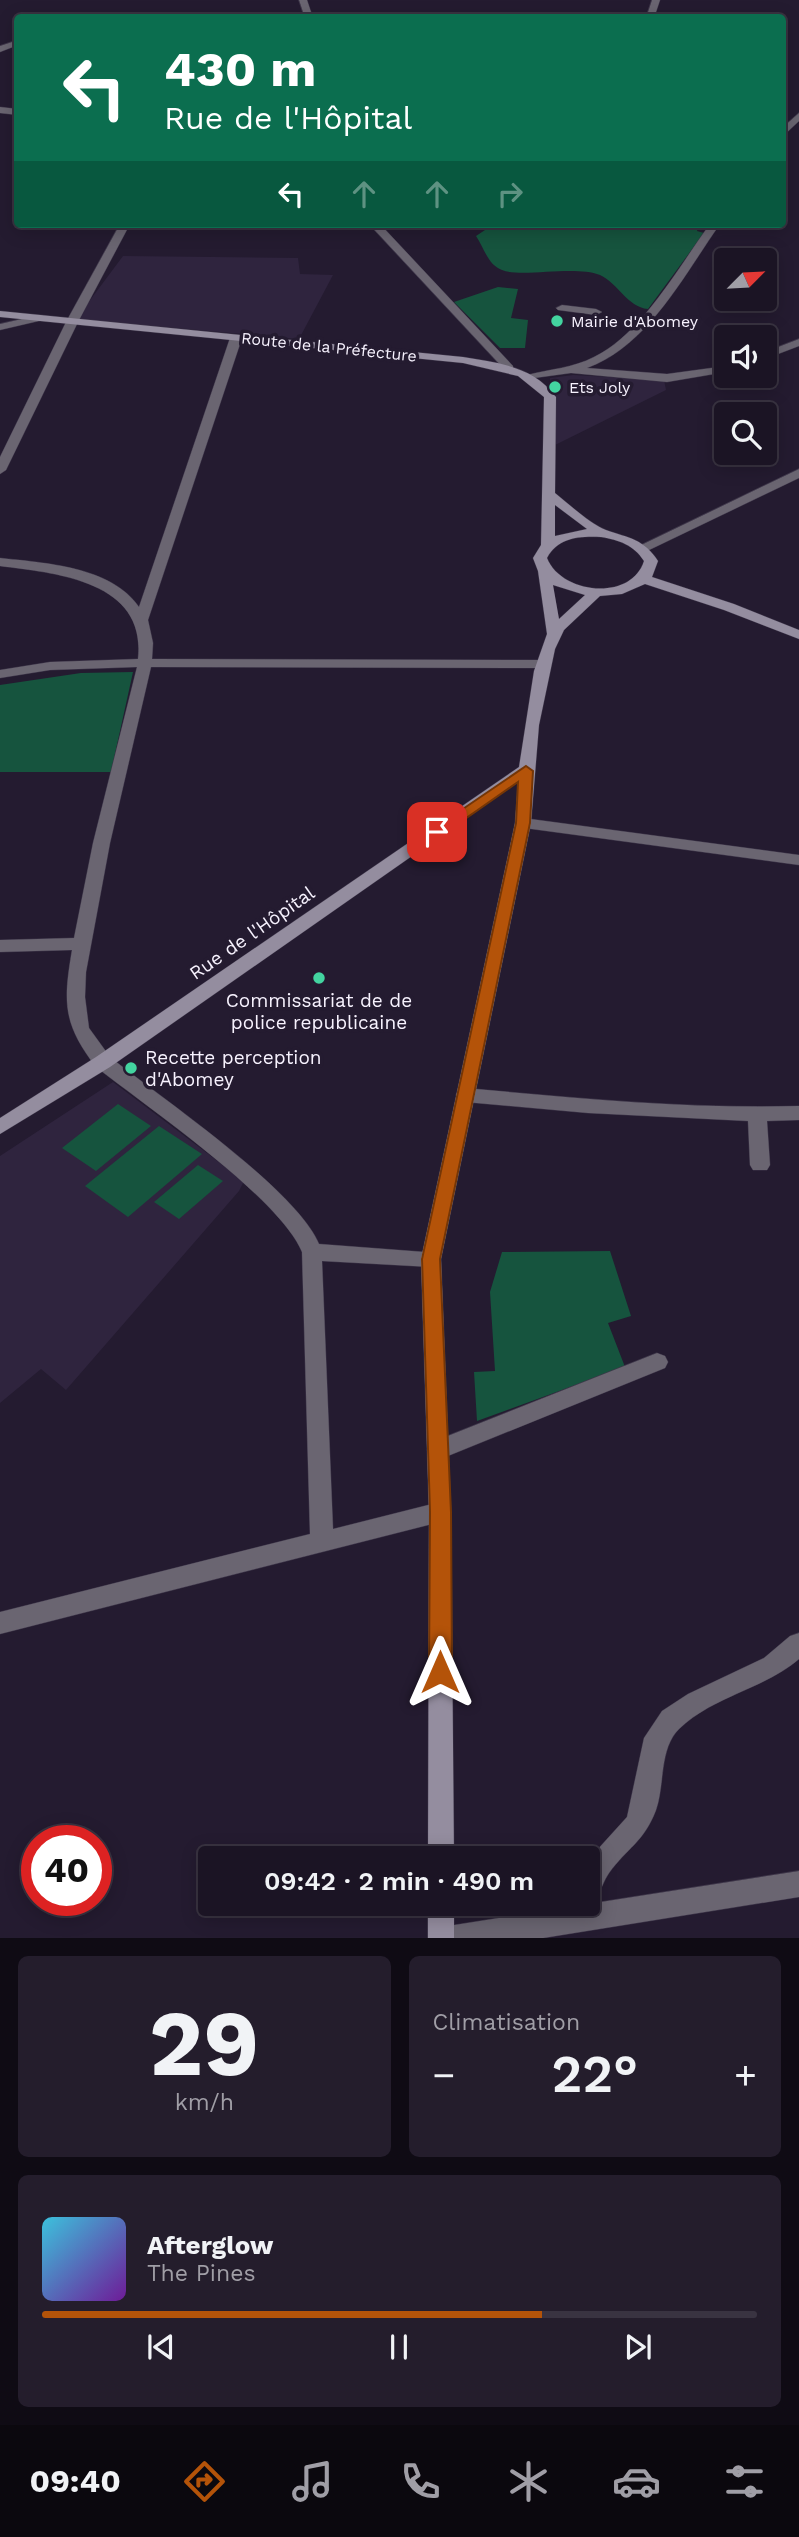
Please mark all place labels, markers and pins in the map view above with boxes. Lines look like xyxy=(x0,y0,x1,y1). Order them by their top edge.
place label: Mairie d'Abomey xyxy=(571,312,699,331)
marker: Mairie d'Abomey xyxy=(549,313,565,329)
place label: Ets Joly xyxy=(569,378,631,397)
marker: Ets Joly xyxy=(547,379,563,395)
pin xyxy=(407,802,467,862)
marker: Commissariat de de police republicaine xyxy=(311,970,327,986)
place label: Commissariat de de police republicaine xyxy=(226,989,412,1034)
place label: Recette perception d'Abomey xyxy=(145,1046,322,1091)
marker: Recette perception d'Abomey xyxy=(123,1060,139,1076)

